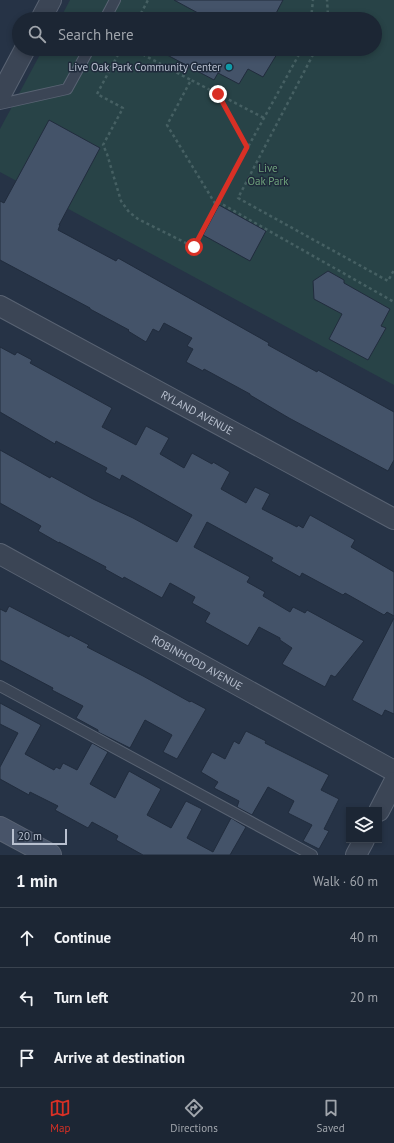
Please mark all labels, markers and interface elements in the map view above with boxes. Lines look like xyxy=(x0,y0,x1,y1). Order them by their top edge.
search box xyxy=(12,12,382,56)
icon: search xyxy=(26,23,48,45)
text: Search here xyxy=(58,25,134,44)
place label: Live Oak Park Community Center xyxy=(69,60,221,74)
marker: Live Oak Park Community Center xyxy=(224,62,234,72)
route end xyxy=(209,85,227,103)
park label: Live Oak Park xyxy=(247,161,289,188)
route start xyxy=(185,238,203,256)
street label: RYLAND AVENUE xyxy=(159,387,236,438)
street label: ROBINHOOD AVENUE xyxy=(149,632,245,693)
map controls xyxy=(346,807,382,843)
button: layers xyxy=(346,807,382,843)
scale bar xyxy=(12,827,67,846)
text: 20 m xyxy=(18,829,42,843)
text: 1 min xyxy=(16,870,57,892)
text: Walk · 60 m xyxy=(313,873,378,890)
icon: ahead xyxy=(16,927,38,949)
text: Continue xyxy=(54,928,111,947)
text: 40 m xyxy=(350,929,378,946)
icon: left xyxy=(16,987,38,1009)
text: Turn left xyxy=(54,988,108,1007)
text: 20 m xyxy=(350,989,378,1006)
icon: arrive xyxy=(16,1047,38,1069)
text: Arrive at destination xyxy=(54,1048,185,1067)
tab: Map xyxy=(49,1097,71,1135)
tab: Directions xyxy=(170,1097,218,1135)
tab: Saved xyxy=(317,1097,345,1135)

